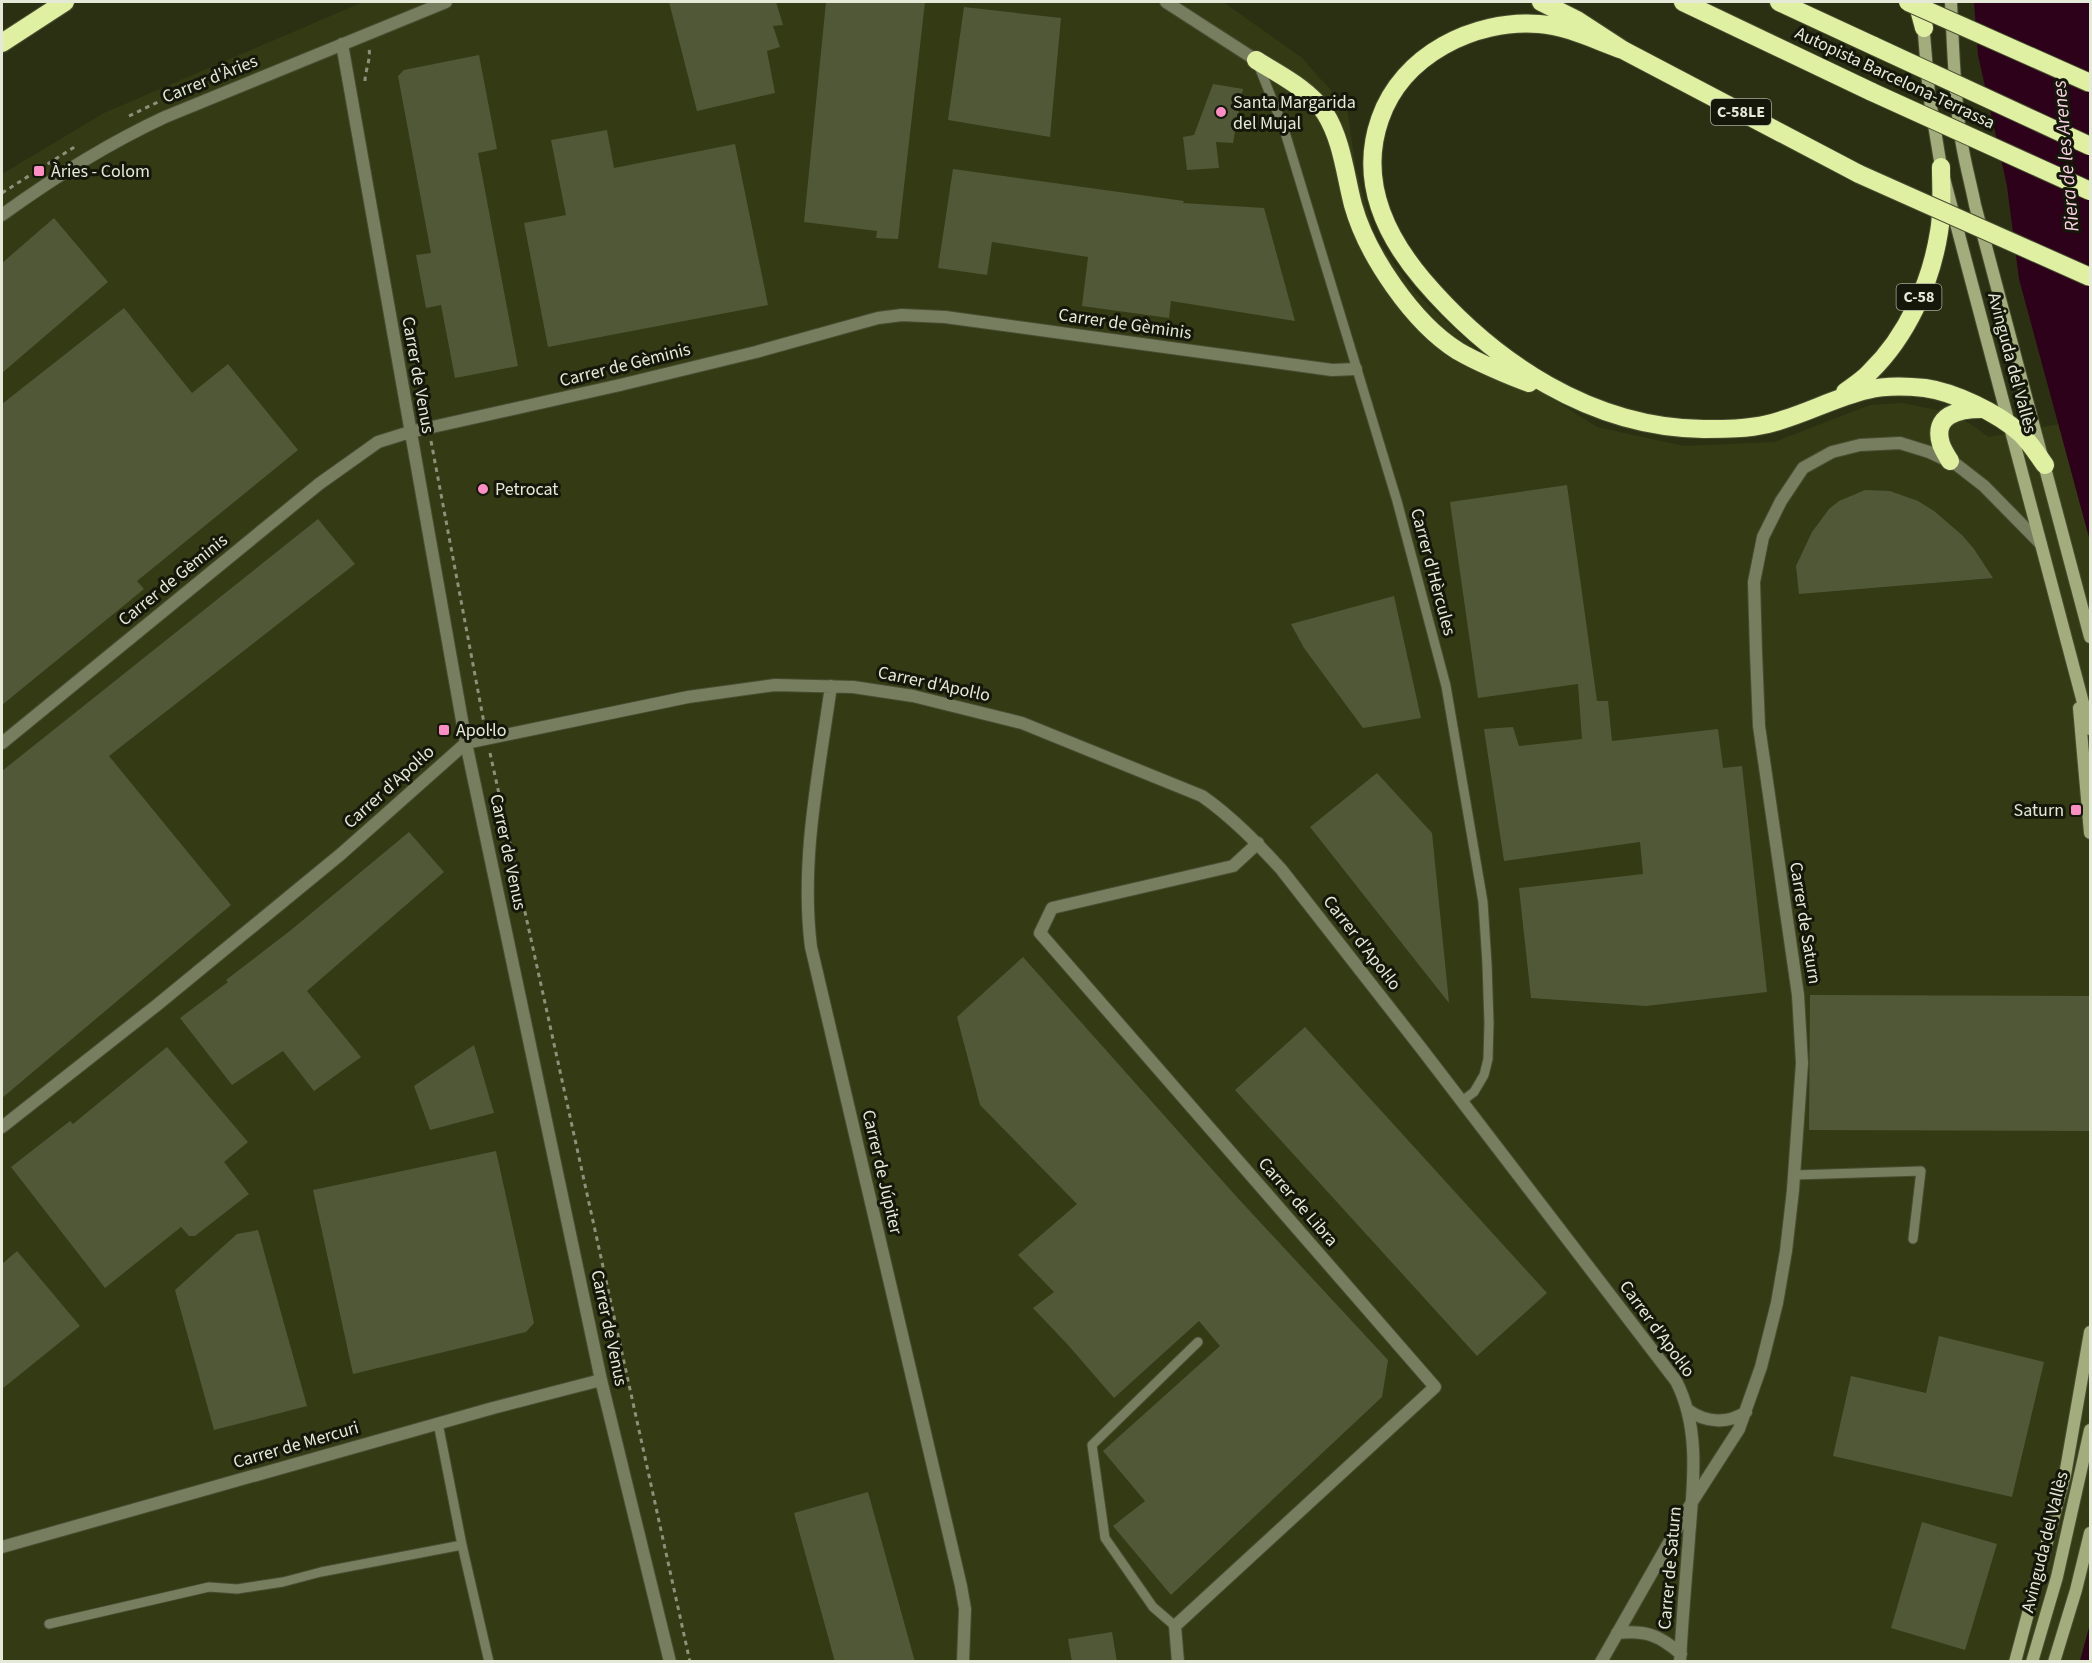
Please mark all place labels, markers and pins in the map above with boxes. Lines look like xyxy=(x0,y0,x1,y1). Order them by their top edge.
place label: Santa Margarida del Mujal xyxy=(1233,90,1356,136)
marker: Santa Margarida del Mujal xyxy=(1214,105,1228,119)
place label: Àries - Colom xyxy=(51,159,150,184)
marker: Àries - Colom xyxy=(32,164,46,178)
place label: Petrocat xyxy=(495,477,558,502)
marker: Petrocat xyxy=(476,482,490,496)
place label: Apol·lo xyxy=(456,718,506,743)
marker: Apol·lo xyxy=(437,723,451,737)
place label: Saturn xyxy=(2014,798,2064,823)
marker: Saturn xyxy=(2069,803,2083,817)

